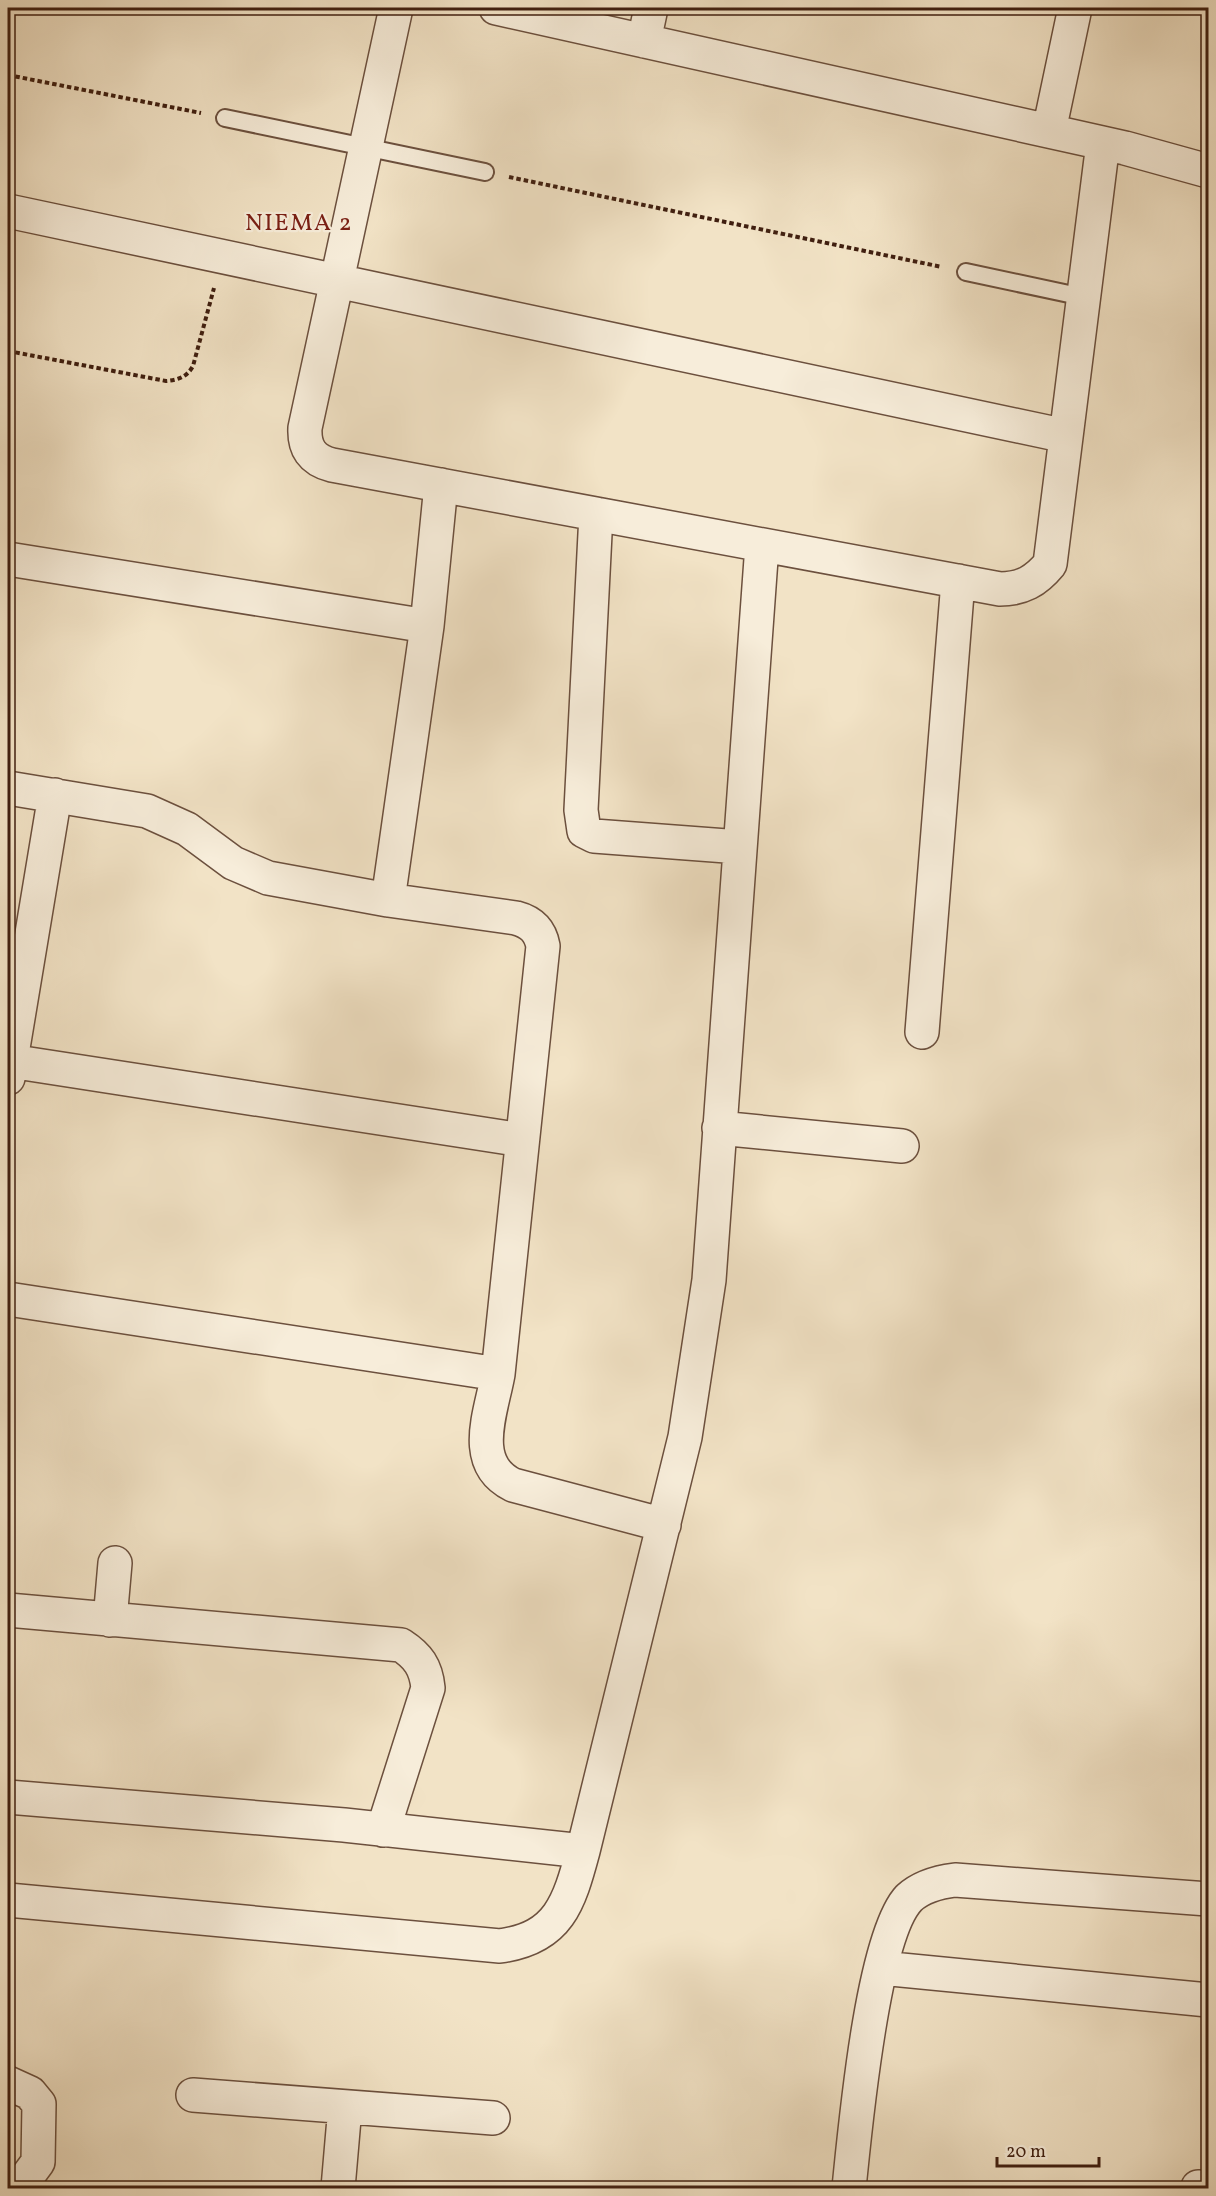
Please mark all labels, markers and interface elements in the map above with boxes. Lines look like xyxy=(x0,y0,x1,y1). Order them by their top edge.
district label: NIEMA 2 xyxy=(245,207,353,241)
scale bar xyxy=(997,2130,1099,2168)
text: 20 m xyxy=(1006,2140,1046,2165)

